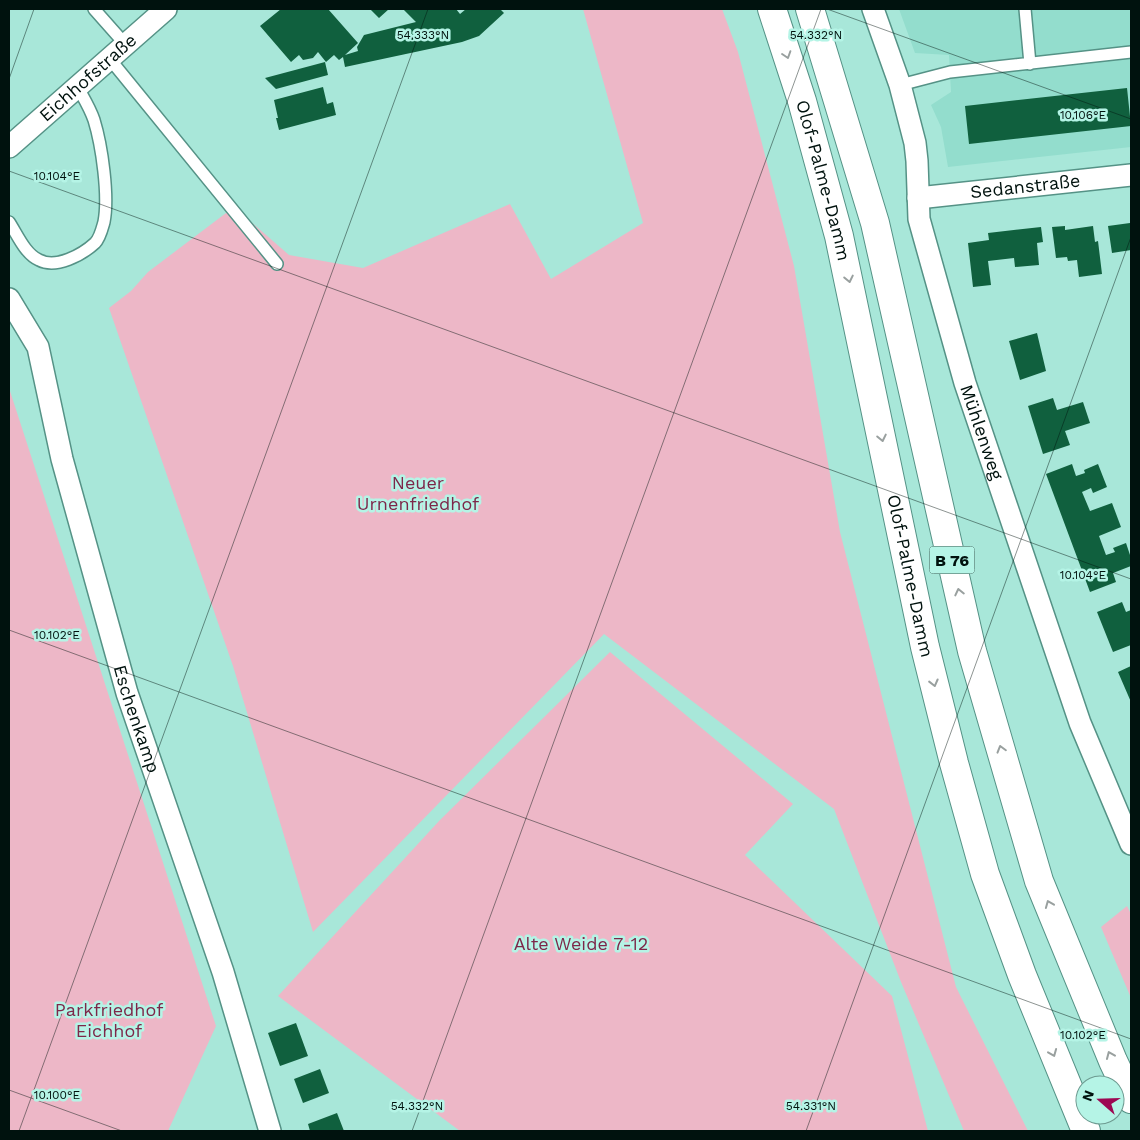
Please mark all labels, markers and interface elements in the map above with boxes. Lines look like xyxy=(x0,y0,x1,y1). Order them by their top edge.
text: 54.333°N xyxy=(397,28,449,42)
text: 54.332°N xyxy=(790,28,842,42)
street label: Eichhofstraße xyxy=(35,29,140,126)
one-way arrow xyxy=(781,51,791,59)
street label: Olof-Palme-Damm xyxy=(792,97,855,263)
text: 10.106°E xyxy=(1060,108,1106,122)
text: 10.104°E xyxy=(34,169,80,183)
street label: Sedanstraße xyxy=(969,170,1081,202)
one-way arrow xyxy=(843,275,853,284)
street label: Mühlenweg xyxy=(956,382,1008,483)
one-way arrow xyxy=(876,434,887,443)
park label: Neuer Urnenfriedhof xyxy=(357,472,479,514)
street label: Olof-Palme-Damm xyxy=(883,493,938,659)
road number: B 76 xyxy=(930,546,974,574)
text: 10.104°E xyxy=(1060,568,1106,582)
one-way arrow xyxy=(954,588,965,597)
text: 10.102°E xyxy=(34,628,80,642)
street label: Eschenkamp xyxy=(110,662,165,775)
one-way arrow xyxy=(928,678,939,687)
one-way arrow xyxy=(996,746,1006,754)
one-way arrow xyxy=(1045,900,1055,909)
park label: Alte Weide 7-12 xyxy=(514,933,648,954)
park label: Parkfriedhof Eichhof xyxy=(55,999,163,1041)
text: 10.102°E xyxy=(1060,1028,1106,1042)
one-way arrow xyxy=(1047,1048,1057,1057)
one-way arrow xyxy=(1106,1051,1117,1060)
north arrow xyxy=(1075,1075,1125,1125)
text: 10.100°E xyxy=(34,1088,81,1102)
text: N xyxy=(1078,1088,1097,1103)
text: 54.332°N xyxy=(391,1099,443,1113)
text: 54.331°N xyxy=(786,1099,836,1113)

